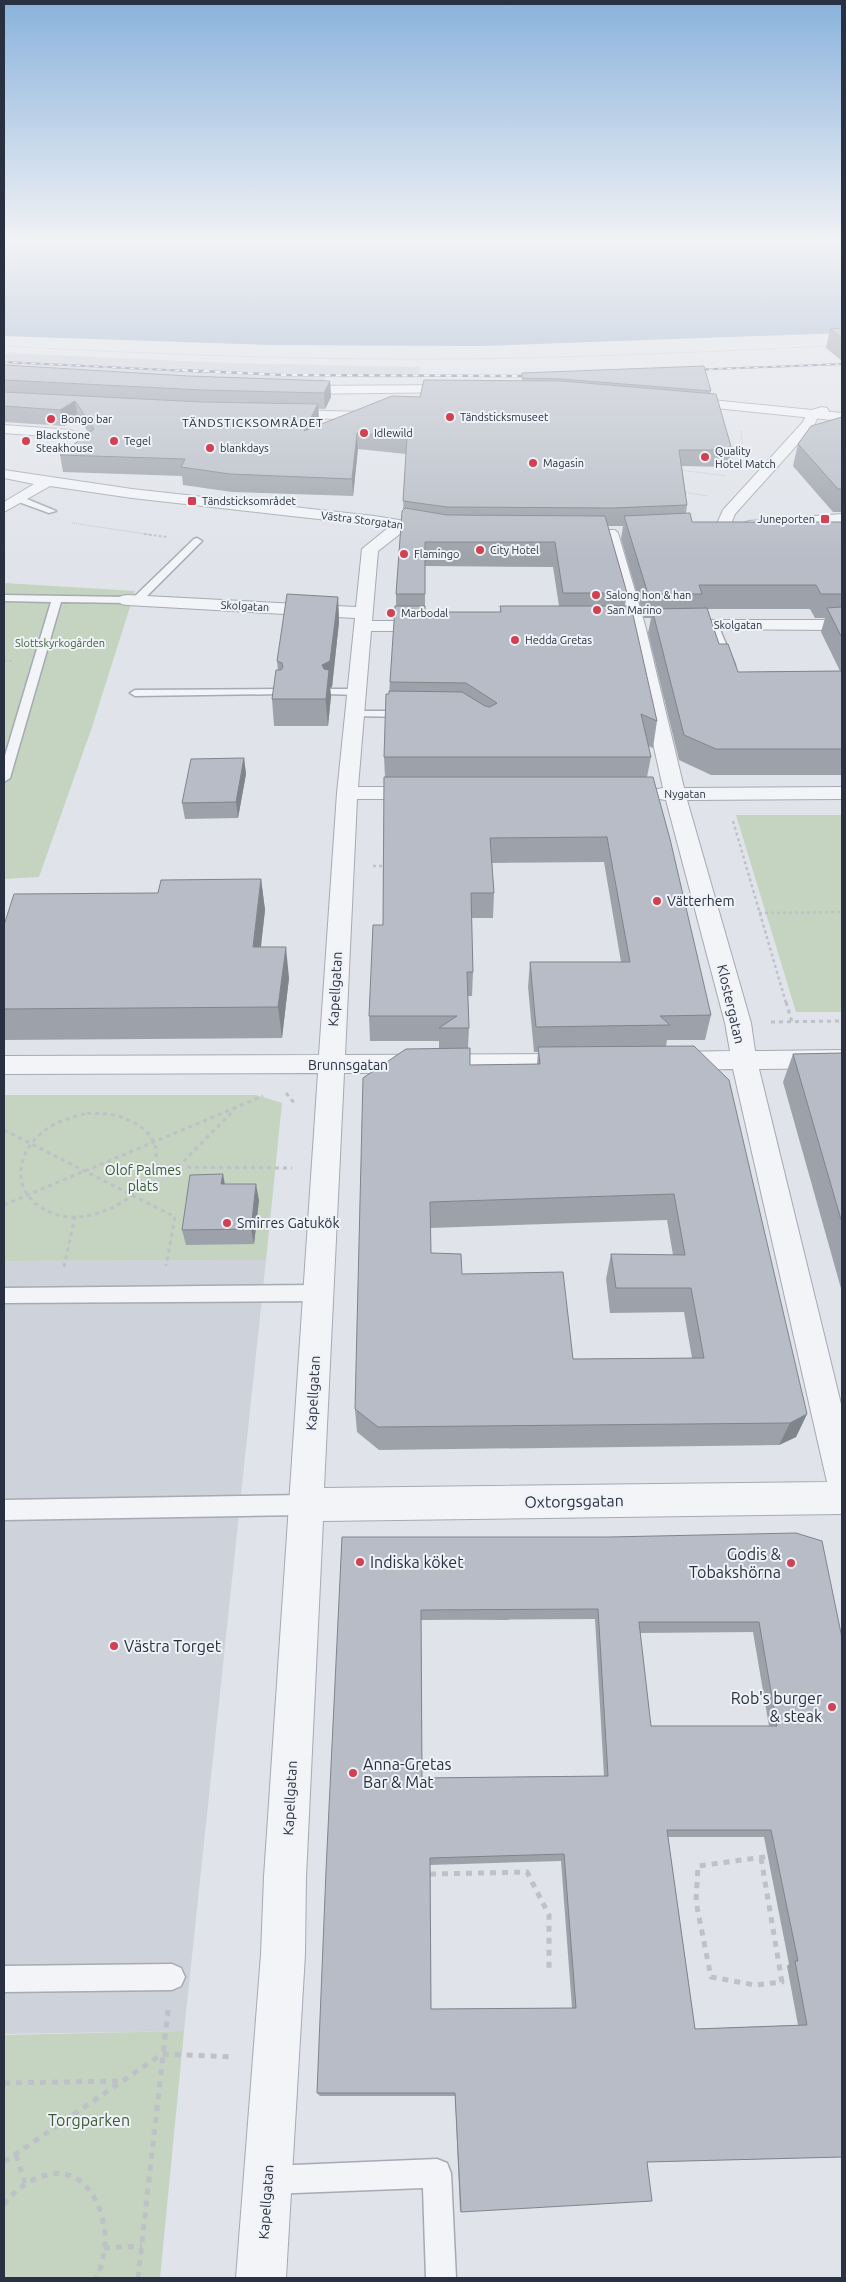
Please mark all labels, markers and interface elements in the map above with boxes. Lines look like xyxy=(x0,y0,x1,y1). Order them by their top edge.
marker: Tändsticksmuseet xyxy=(444,411,456,423)
place label: Tändsticksmuseet xyxy=(460,411,549,423)
marker: Bongo bar xyxy=(45,413,57,425)
place label: Bongo bar xyxy=(61,413,113,425)
district label: TÄNDSTICKSOMRÅDET xyxy=(182,416,324,429)
marker: Idlewild xyxy=(358,427,370,439)
place label: Idlewild xyxy=(374,427,413,439)
place label: Blackstone Steakhouse xyxy=(36,429,93,454)
marker: Blackstone Steakhouse xyxy=(20,435,32,447)
marker: Tegel xyxy=(108,435,120,447)
place label: Tegel xyxy=(124,435,151,447)
marker: blankdays xyxy=(204,442,216,454)
place label: blankdays xyxy=(220,442,269,454)
place label: Quality Hotel Match xyxy=(715,445,776,470)
marker: Quality Hotel Match xyxy=(699,451,711,463)
marker: Magasin xyxy=(527,457,539,469)
place label: Magasin xyxy=(543,457,584,469)
marker: Tändsticksområdet xyxy=(186,495,198,507)
place label: Tändsticksområdet xyxy=(202,495,297,507)
street label: Västra Storgatan xyxy=(320,509,404,531)
place label: Juneporten xyxy=(757,513,815,525)
marker: Juneporten xyxy=(819,513,831,525)
marker: City Hotel xyxy=(474,544,486,556)
place label: City Hotel xyxy=(490,544,539,556)
marker: Flamingo xyxy=(398,548,410,560)
place label: Flamingo xyxy=(414,548,460,560)
marker: Salong hon & han xyxy=(590,589,602,601)
place label: Salong hon & han xyxy=(606,589,691,601)
street label: Skolgatan xyxy=(220,599,270,613)
marker: San Marino xyxy=(591,604,603,616)
place label: San Marino xyxy=(607,604,662,616)
marker: Marbodal xyxy=(385,607,397,619)
place label: Marbodal xyxy=(401,607,448,619)
street label: Skolgatan xyxy=(714,619,762,631)
marker: Hedda Gretas xyxy=(509,634,521,646)
place label: Hedda Gretas xyxy=(525,634,592,646)
park label: Slottskyrkogården xyxy=(15,637,105,649)
street label: Nygatan xyxy=(664,788,706,800)
place label: Vätterhem xyxy=(667,893,735,909)
marker: Vätterhem xyxy=(651,895,663,907)
street label: Kapellgatan xyxy=(325,951,345,1027)
street label: Klostergatan xyxy=(714,963,748,1045)
street label: Brunnsgatan xyxy=(308,1057,388,1073)
park label: Olof Palmes plats xyxy=(105,1162,181,1194)
place label: Smirres Gatukök xyxy=(237,1215,339,1231)
marker: Smirres Gatukök xyxy=(221,1217,233,1229)
street label: Kapellgatan xyxy=(303,1355,323,1431)
street label: Oxtorgsgatan xyxy=(524,1491,624,1511)
place label: Godis & Tobakshörna xyxy=(689,1545,782,1581)
place label: Indiska köket xyxy=(370,1553,464,1571)
marker: Indiska köket xyxy=(354,1556,366,1568)
marker: Godis & Tobakshörna xyxy=(785,1557,797,1569)
place label: Västra Torget xyxy=(124,1637,222,1655)
marker: Västra Torget xyxy=(108,1640,120,1652)
place label: Rob's burger & steak xyxy=(731,1689,822,1725)
marker: Rob's burger & steak xyxy=(826,1701,838,1713)
place label: Anna-Gretas Bar & Mat xyxy=(363,1755,452,1791)
street label: Kapellgatan xyxy=(280,1760,300,1836)
marker: Anna-Gretas Bar & Mat xyxy=(347,1767,359,1779)
park label: Torgparken xyxy=(48,2111,130,2129)
street label: Kapellgatan xyxy=(255,2164,277,2240)

